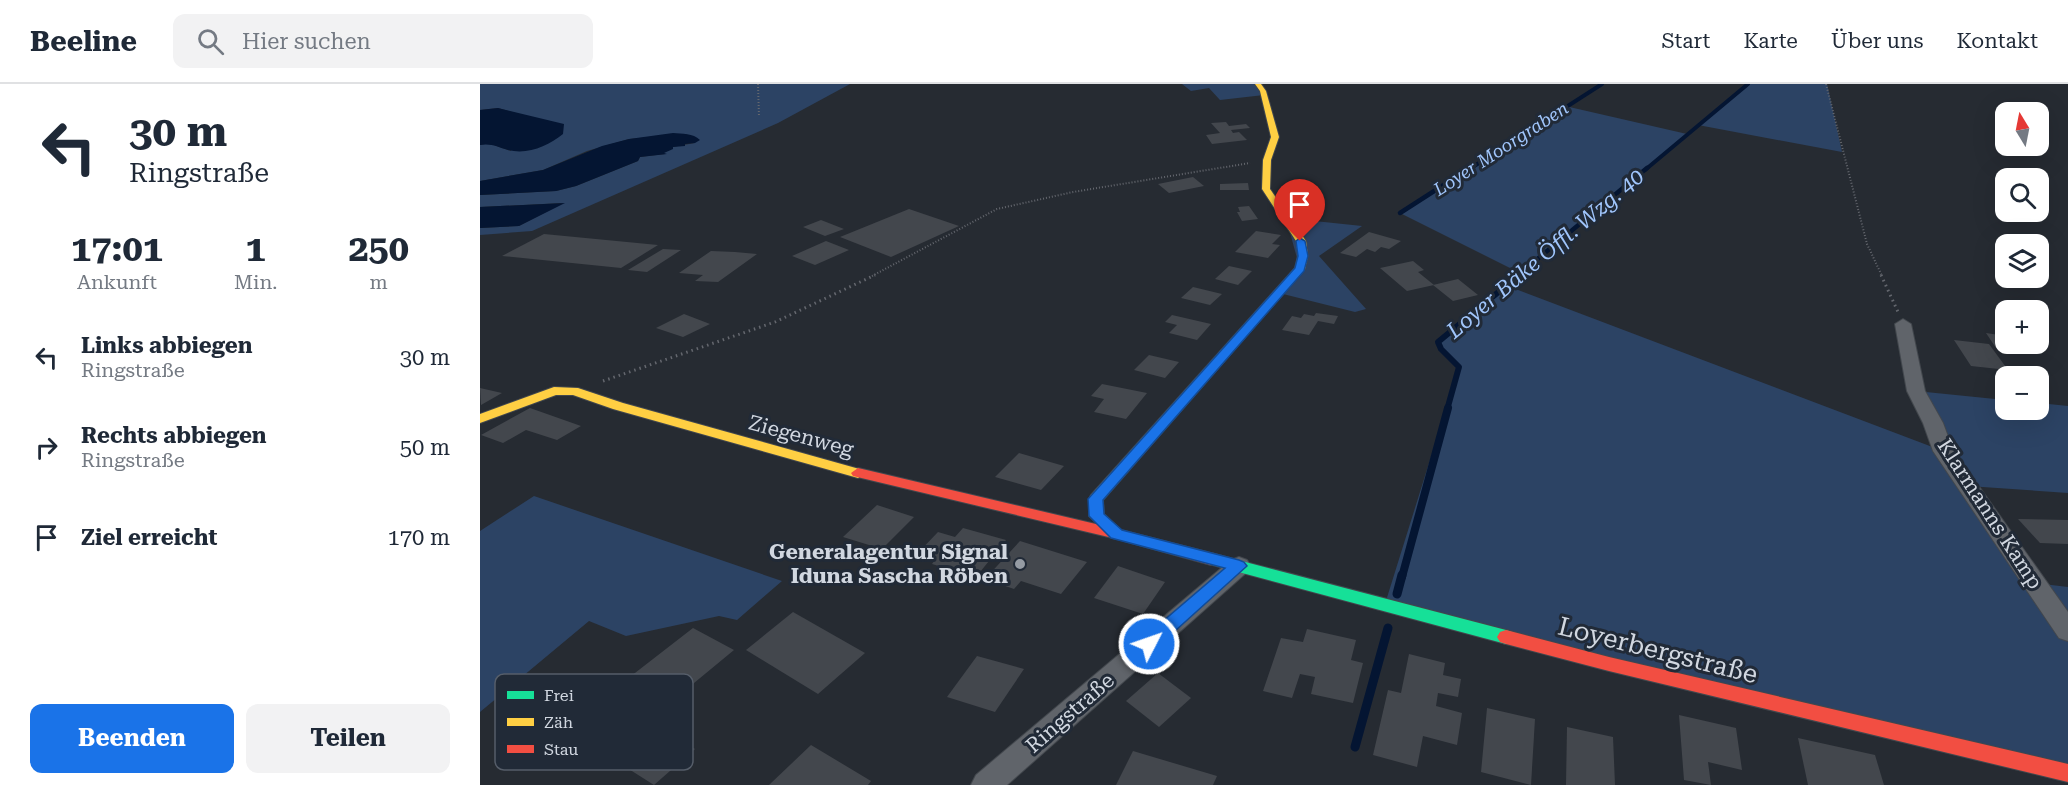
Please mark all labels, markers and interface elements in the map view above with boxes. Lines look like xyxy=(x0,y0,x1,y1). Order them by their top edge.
search box xyxy=(173,14,593,68)
text: Beeline xyxy=(30,25,137,58)
icon: search xyxy=(194,25,227,58)
text: Hier suchen xyxy=(242,29,371,54)
text: Start xyxy=(1662,29,1710,53)
text: Karte xyxy=(1743,29,1798,53)
text: Über uns xyxy=(1831,29,1923,53)
text: Kontakt xyxy=(1956,29,2038,53)
water label: Loyer Moorgraben xyxy=(1429,97,1572,200)
north arrow xyxy=(1995,102,2049,156)
map controls xyxy=(1995,102,2049,420)
text: 30 m xyxy=(129,107,227,156)
icon: left xyxy=(30,108,108,186)
text: Ringstraße xyxy=(129,157,269,189)
water label: Loyer Bäke Öffl. Wzg. 40 xyxy=(1440,162,1649,344)
button: search xyxy=(1995,168,2049,222)
pin xyxy=(1274,179,1325,241)
icon: arrive xyxy=(1283,188,1316,221)
text: 17:01 xyxy=(71,228,163,270)
text: 1 xyxy=(246,228,266,270)
text: 250 xyxy=(348,228,409,270)
button: layers xyxy=(1995,234,2049,288)
text: Ankunft xyxy=(77,270,157,294)
text: Min. xyxy=(234,270,277,294)
text: m xyxy=(370,270,388,294)
button: + xyxy=(1995,300,2049,354)
text: Links abbiegen xyxy=(81,333,252,358)
icon: left xyxy=(30,341,63,374)
text: 30 m xyxy=(400,345,450,370)
text: Ringstraße xyxy=(81,358,185,382)
button: − xyxy=(1995,366,2049,420)
street label: Ziegenweg xyxy=(746,410,856,462)
text: Rechts abbiegen xyxy=(81,423,267,448)
icon: right xyxy=(30,431,63,464)
text: 50 m xyxy=(400,435,450,460)
street label: Klarmanns Kamp xyxy=(1933,435,2047,593)
text: Ringstraße xyxy=(81,448,185,472)
icon: arrive xyxy=(30,521,63,554)
text: Ziel erreicht xyxy=(81,525,217,550)
text: 170 m xyxy=(387,525,450,550)
place label: Generalagentur Signal Iduna Sascha Röben xyxy=(769,540,1008,588)
marker: Generalagentur Signal Iduna Sascha Röben xyxy=(1013,557,1027,571)
street label: Loyerbergstraße xyxy=(1555,611,1761,689)
position arrow xyxy=(1117,612,1181,676)
street label: Ringstraße xyxy=(1021,668,1119,758)
legend xyxy=(495,674,693,770)
text: Frei xyxy=(544,686,574,705)
button: Beenden xyxy=(30,704,234,773)
button: Teilen xyxy=(246,704,450,773)
text: Zäh xyxy=(544,713,573,732)
text: Stau xyxy=(544,740,578,759)

